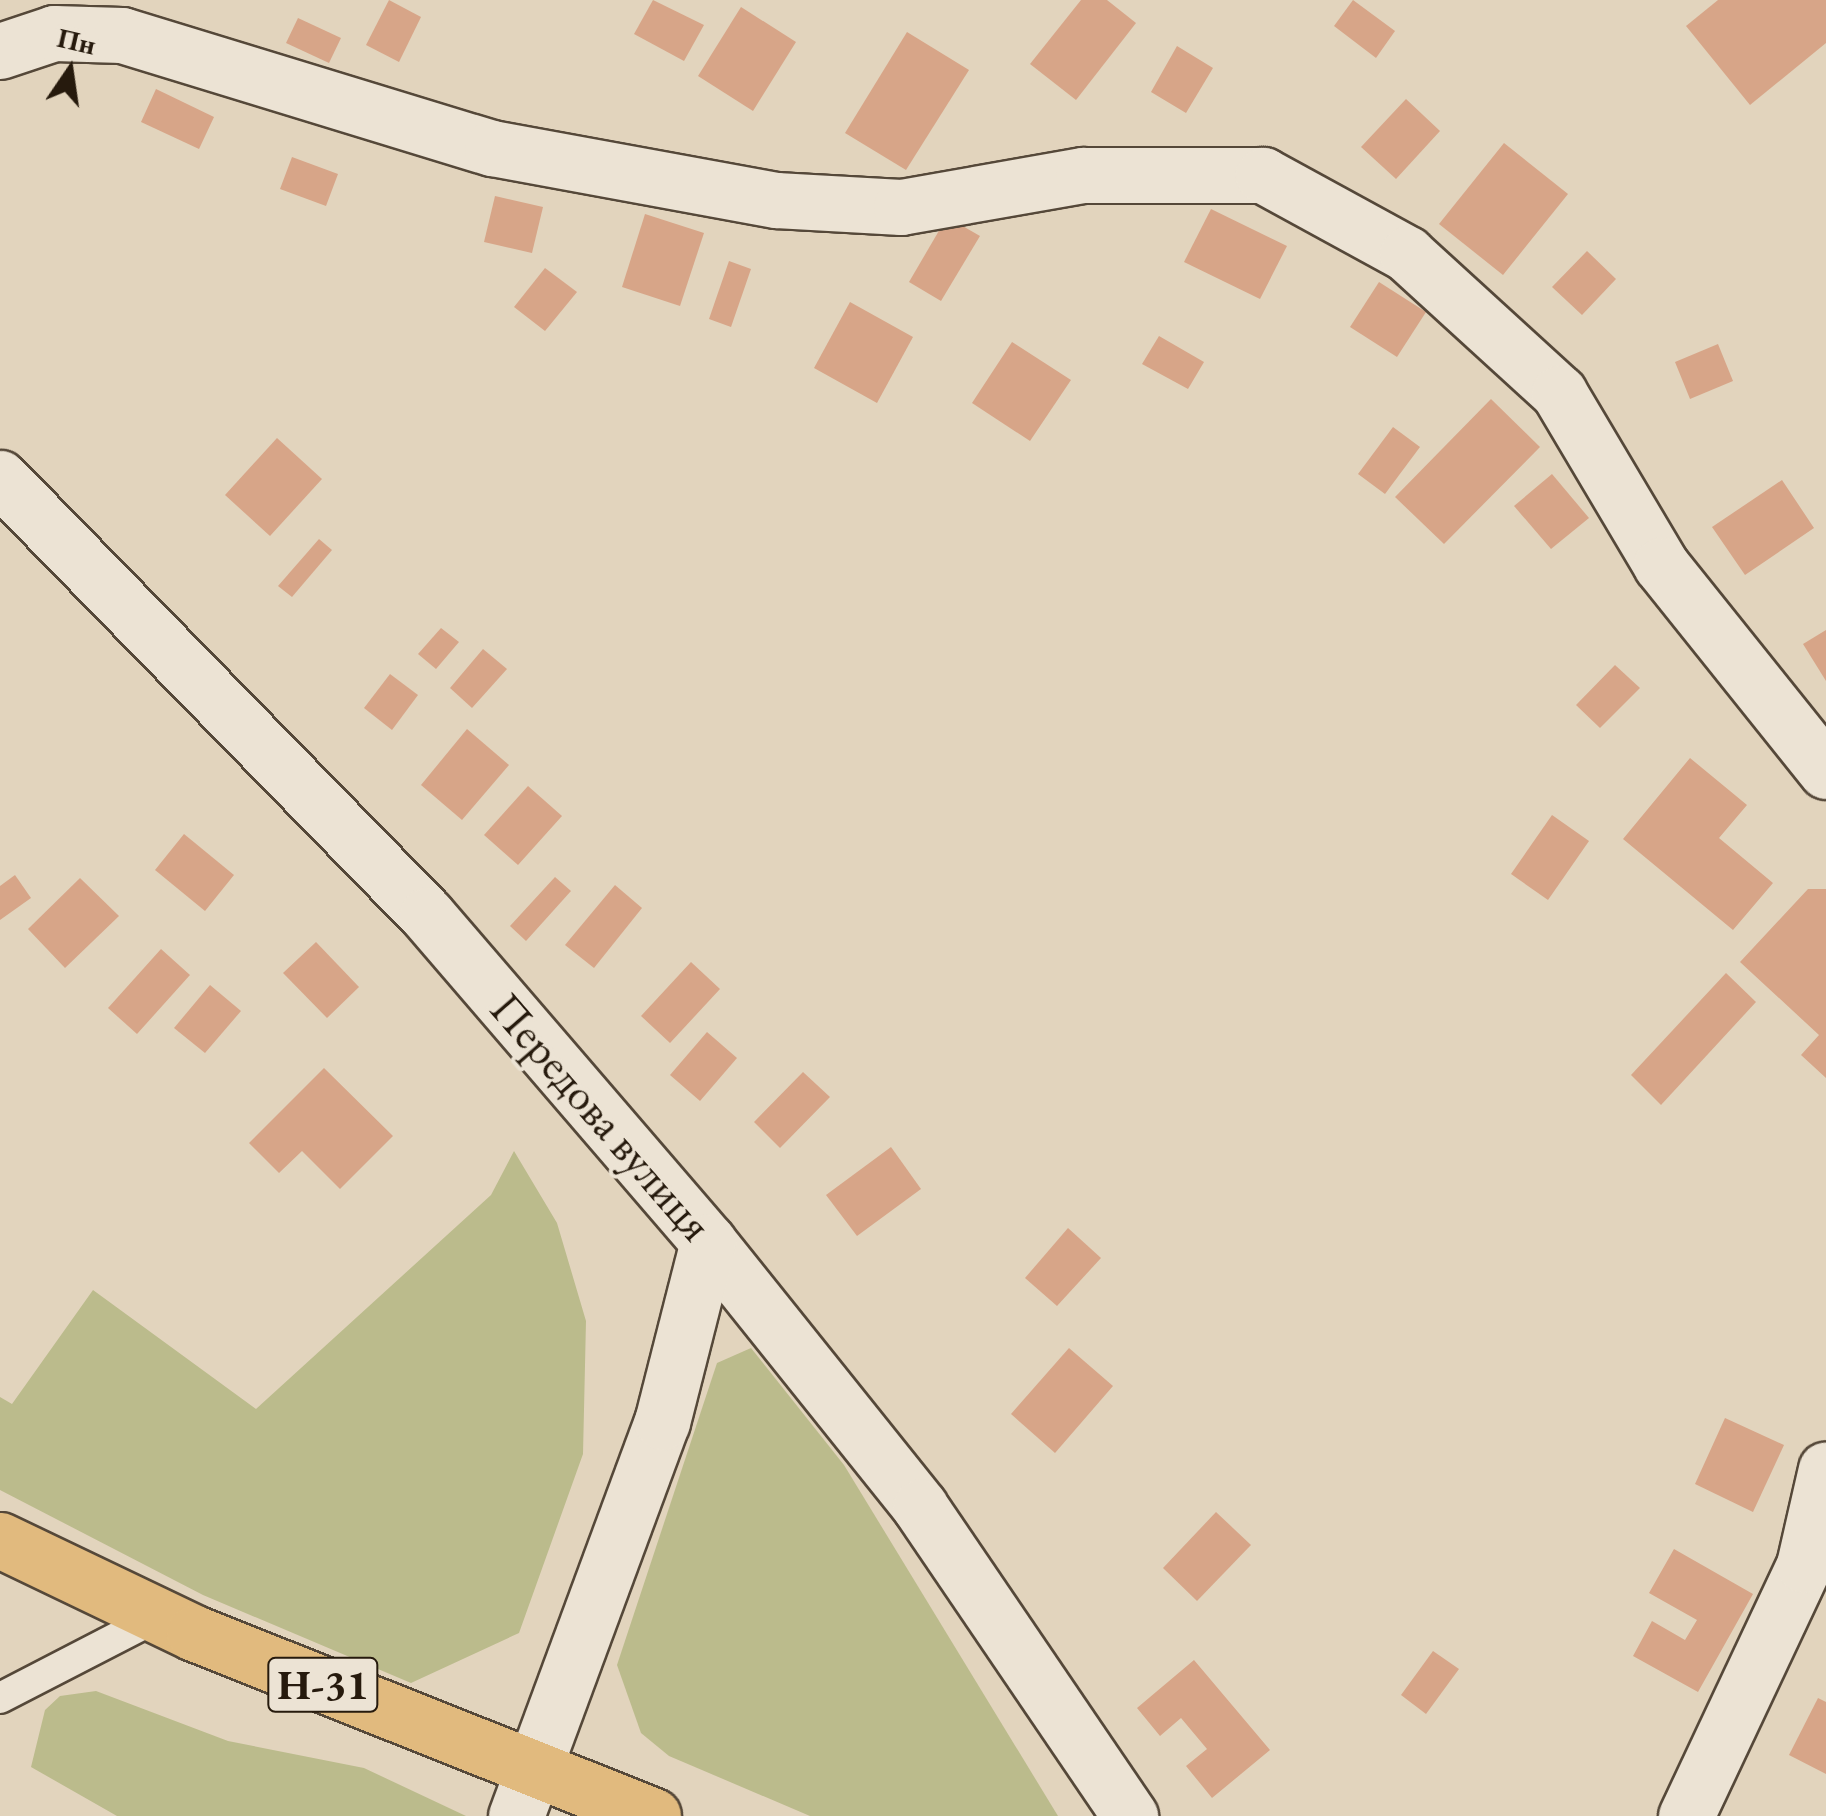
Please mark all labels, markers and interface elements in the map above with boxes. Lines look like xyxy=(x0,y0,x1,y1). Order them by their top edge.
text: Пн xyxy=(54,19,99,63)
north arrow xyxy=(20,20,120,120)
street label: Передова вулиця xyxy=(479,982,723,1252)
road number: Н-31 xyxy=(266,1648,380,1722)

